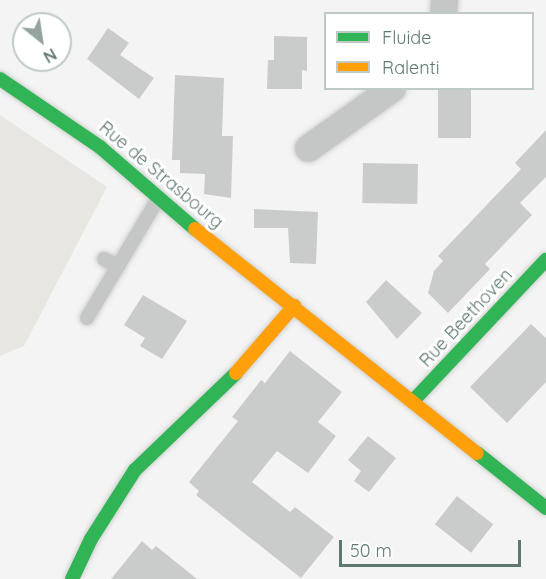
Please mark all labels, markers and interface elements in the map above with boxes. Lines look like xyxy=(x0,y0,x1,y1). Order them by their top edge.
north arrow xyxy=(12,12,72,72)
legend xyxy=(324,12,534,90)
text: Fluide xyxy=(382,26,431,49)
text: N xyxy=(40,44,60,67)
text: Ralenti xyxy=(382,56,440,79)
street label: Rue de Strasbourg xyxy=(95,117,227,233)
street label: Rue Beethoven xyxy=(415,264,517,372)
scale bar xyxy=(342,528,524,566)
text: 50 m xyxy=(350,539,392,562)

